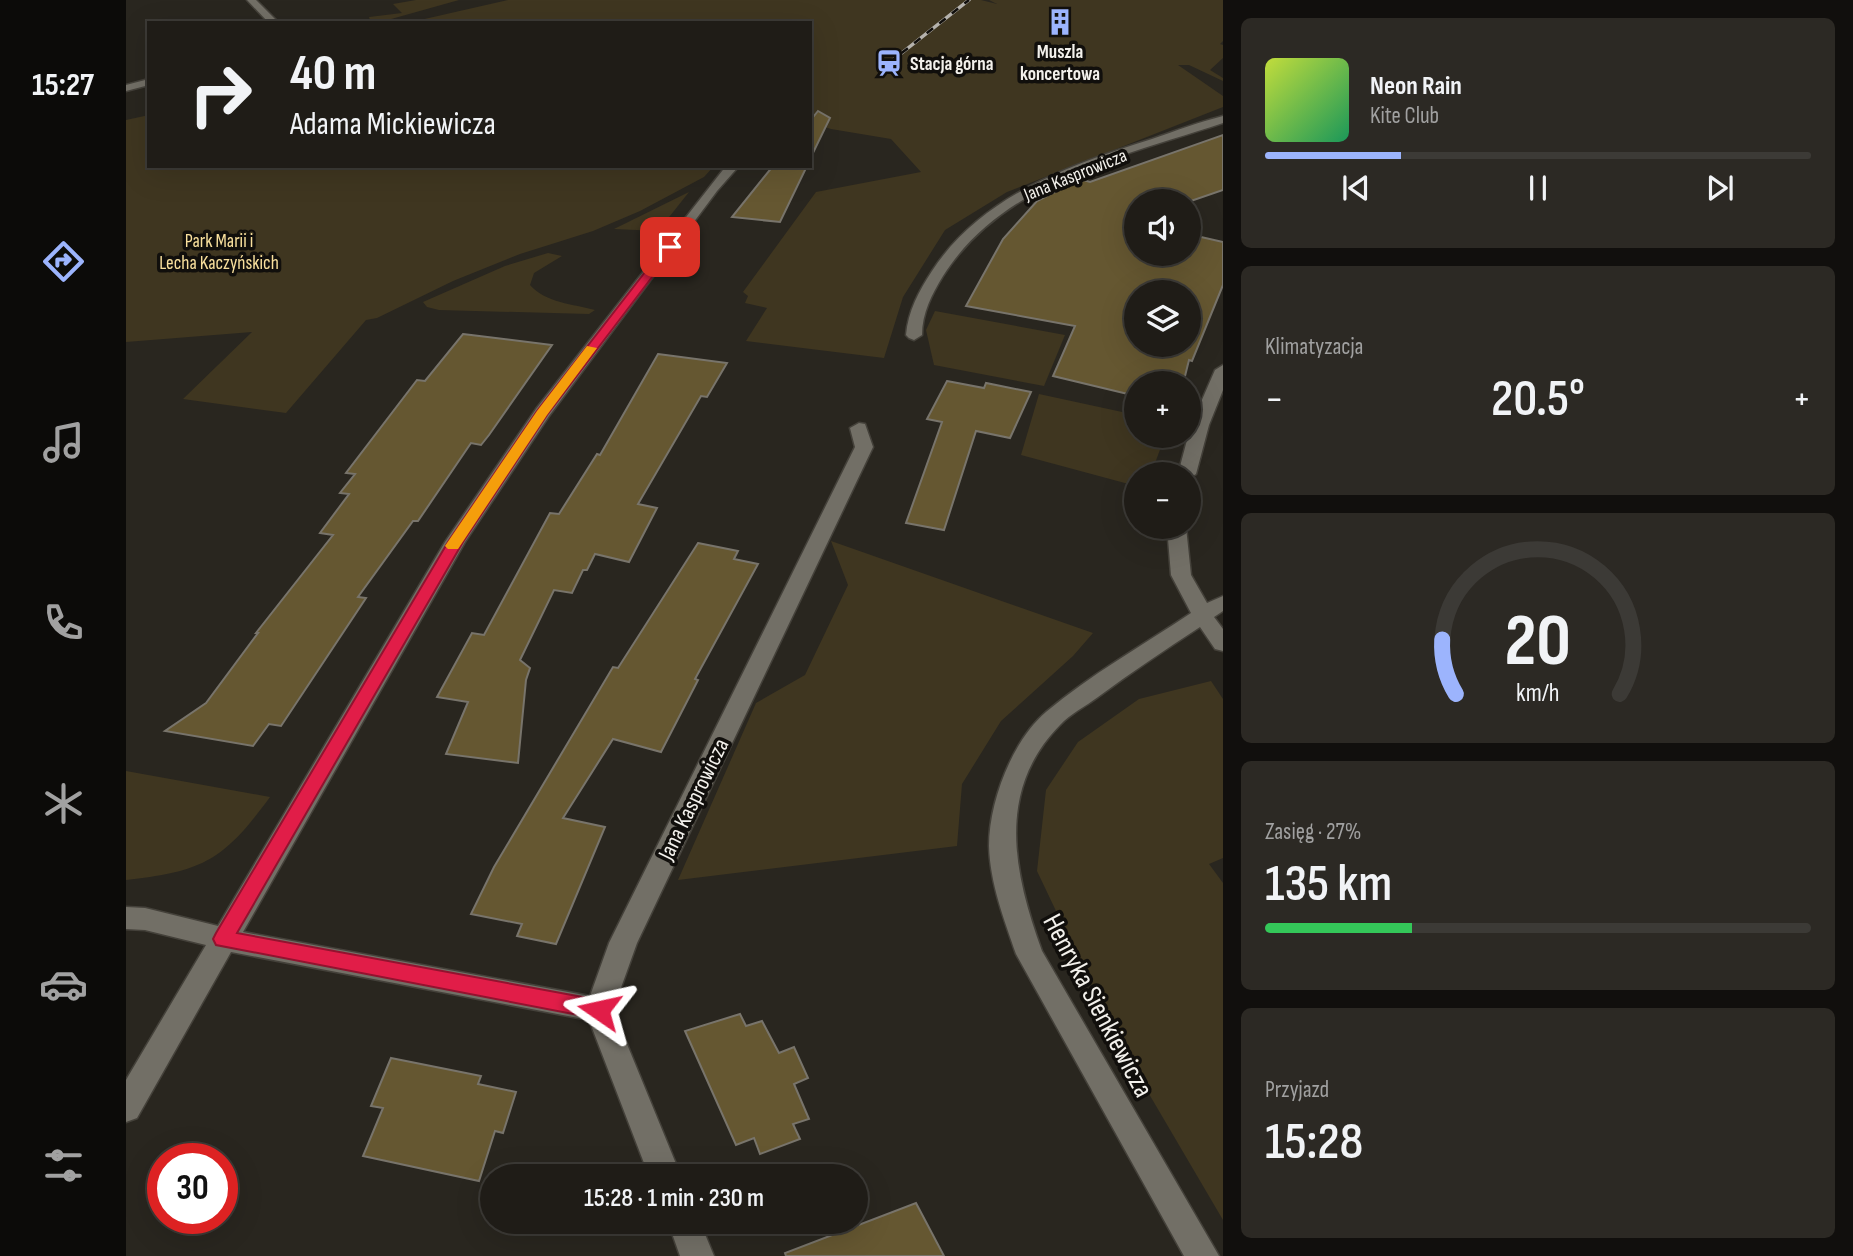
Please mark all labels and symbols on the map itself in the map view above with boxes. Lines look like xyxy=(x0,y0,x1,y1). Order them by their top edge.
building icon: Muszla koncertowa xyxy=(1045,7,1075,37)
place label: Muszla koncertowa xyxy=(1020,41,1100,86)
station icon: Stacja górna xyxy=(874,48,904,78)
place label: Stacja górna xyxy=(910,53,993,76)
street label: Jana Kasprowicza xyxy=(1020,144,1130,207)
pin xyxy=(640,217,700,277)
park label: Park Marii i Lecha Kaczyńskich xyxy=(159,230,279,275)
street label: Jana Kasprowicza xyxy=(652,734,735,866)
street label: Henryka Sienkiewicza xyxy=(1036,908,1160,1103)
position arrow xyxy=(562,973,636,1047)
speed limit sign: 30 xyxy=(147,1143,238,1234)

